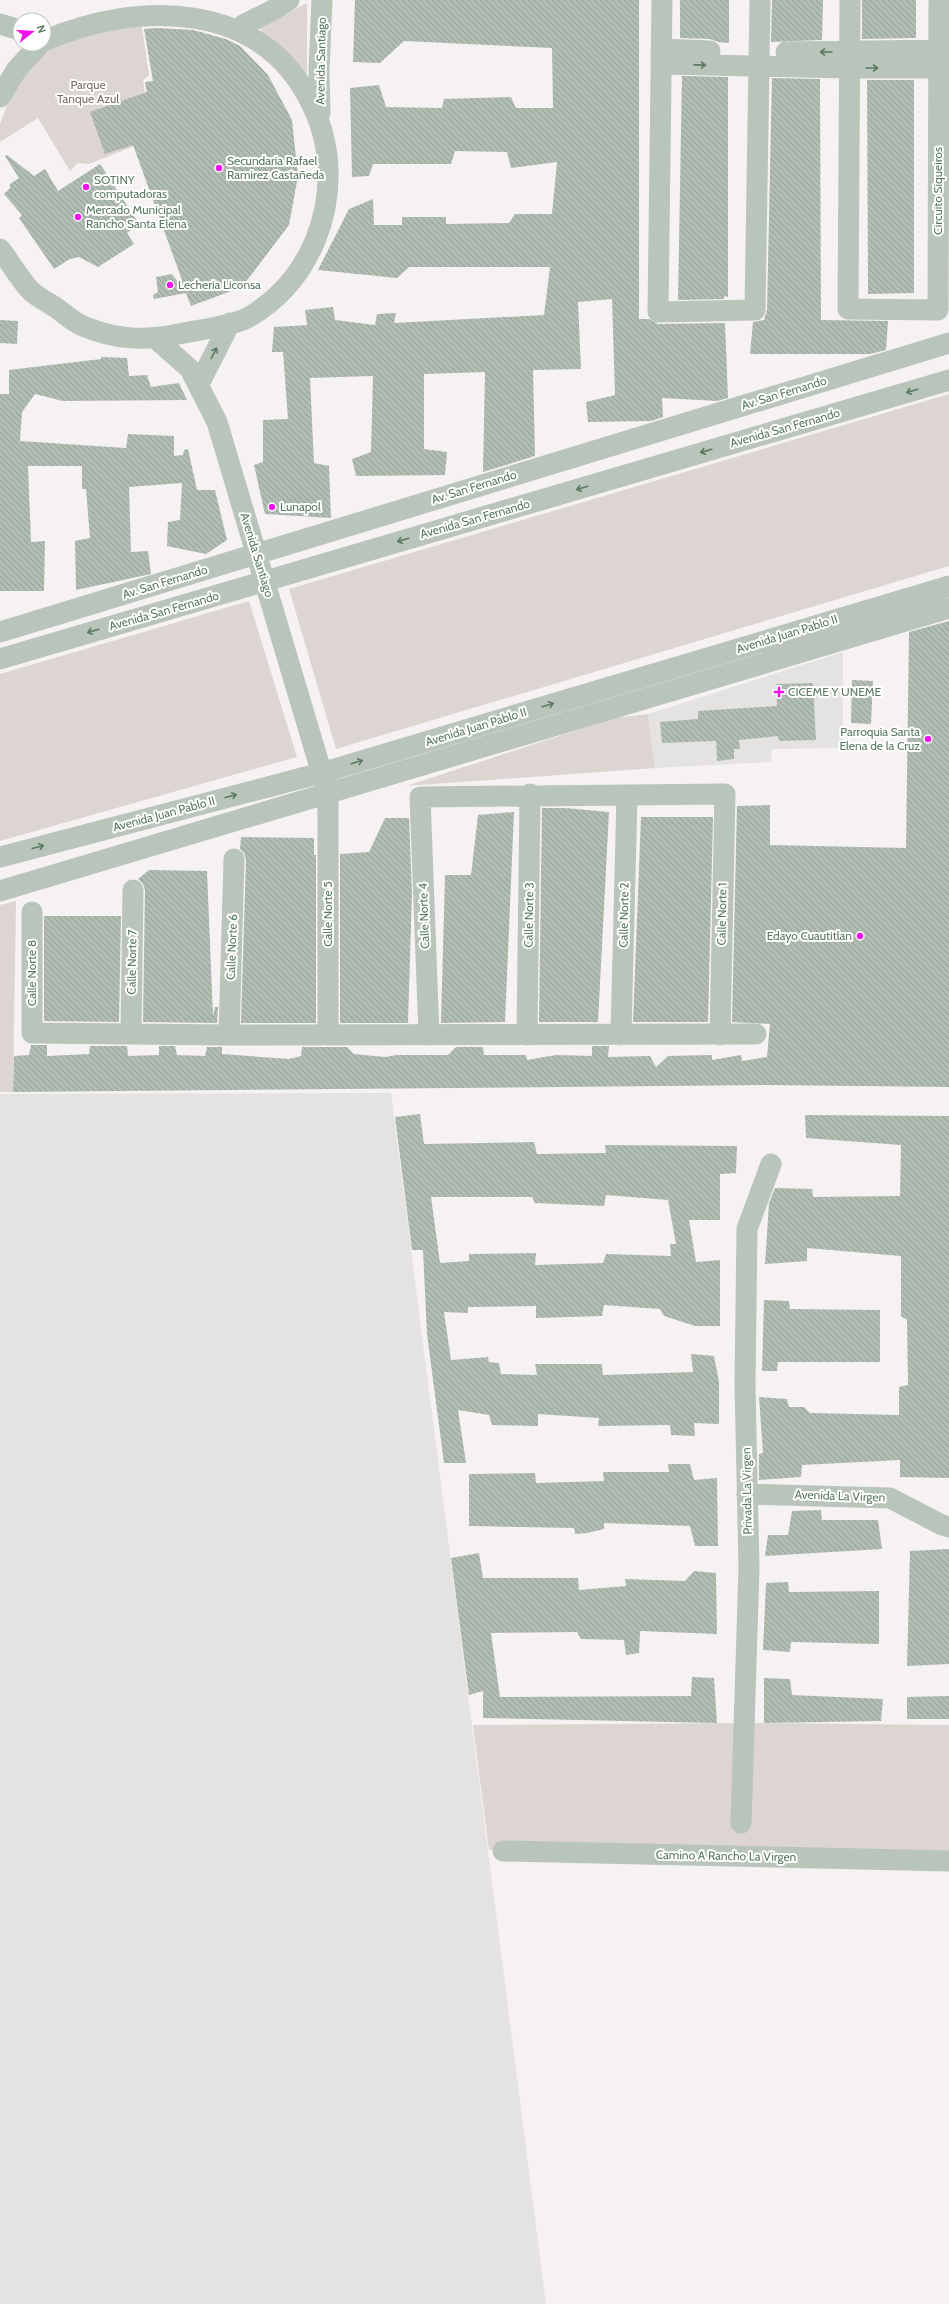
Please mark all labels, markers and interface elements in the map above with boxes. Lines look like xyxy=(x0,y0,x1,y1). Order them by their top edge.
north arrow xyxy=(12,12,52,52)
street label: Avenida Santiago xyxy=(312,17,329,105)
text: N xyxy=(34,23,49,35)
one-way arrow xyxy=(820,48,833,56)
one-way arrow xyxy=(693,61,706,68)
one-way arrow xyxy=(865,64,878,72)
park label: Parque Tanque Azul xyxy=(57,77,119,106)
street label: Circuito Siqueiros xyxy=(930,147,945,235)
place label: Secundaria Rafael Ramirez Castañeda xyxy=(227,153,325,182)
marker: Secundaria Rafael Ramirez Castañeda xyxy=(214,163,224,173)
place label: SOTINY computadoras xyxy=(94,172,167,201)
marker: SOTINY computadoras xyxy=(81,182,91,192)
place label: Mercado Municipal Rancho Santa Elena xyxy=(86,202,187,231)
marker: Mercado Municipal Rancho Santa Elena xyxy=(73,212,83,222)
place label: Lecheria Liconsa xyxy=(178,277,261,292)
marker: Lecheria Liconsa xyxy=(165,280,175,290)
one-way arrow xyxy=(211,347,218,359)
street label: Av. San Fernando xyxy=(740,372,829,413)
one-way arrow xyxy=(905,388,918,395)
street label: Avenida San Fernando xyxy=(728,405,842,450)
one-way arrow xyxy=(700,448,713,455)
street label: Av. San Fernando xyxy=(430,466,519,507)
one-way arrow xyxy=(575,485,588,492)
street label: Avenida San Fernando xyxy=(418,496,532,541)
place label: Lunapol xyxy=(280,499,321,514)
marker: Lunapol xyxy=(267,502,277,512)
street label: Avenida Santiago xyxy=(238,511,278,599)
one-way arrow xyxy=(397,537,410,544)
street label: Av. San Fernando xyxy=(121,561,210,602)
street label: Avenida San Fernando xyxy=(107,588,221,633)
street label: Avenida Juan Pablo II xyxy=(734,611,839,656)
one-way arrow xyxy=(87,628,100,635)
place label: CICEME Y UNEME xyxy=(788,684,881,699)
marker: CICEME Y UNEME xyxy=(773,686,785,698)
one-way arrow xyxy=(542,701,555,708)
street label: Avenida Juan Pablo II xyxy=(423,704,528,749)
place label: Parroquia Santa Elena de la Cruz xyxy=(839,724,920,753)
marker: Parroquia Santa Elena de la Cruz xyxy=(923,734,933,744)
one-way arrow xyxy=(350,758,363,765)
one-way arrow xyxy=(225,792,238,800)
street label: Avenida Juan Pablo II xyxy=(111,793,217,834)
one-way arrow xyxy=(31,843,44,850)
street label: Calle Norte 5 xyxy=(320,881,335,947)
street label: Calle Norte 3 xyxy=(520,882,537,948)
street label: Calle Norte 2 xyxy=(615,882,632,948)
street label: Calle Norte 1 xyxy=(713,882,730,946)
street label: Calle Norte 4 xyxy=(415,883,432,949)
street label: Calle Norte 6 xyxy=(223,914,240,980)
place label: Edayo Cuautitlan xyxy=(767,928,852,943)
street label: Calle Norte 7 xyxy=(123,929,140,995)
marker: Edayo Cuautitlan xyxy=(855,931,865,941)
street label: Calle Norte 8 xyxy=(24,940,39,1006)
street label: Privada La Virgen xyxy=(738,1447,755,1535)
street label: Avenida La Virgen xyxy=(794,1486,886,1505)
street label: Camino A Rancho La Virgen xyxy=(656,1847,797,1864)

